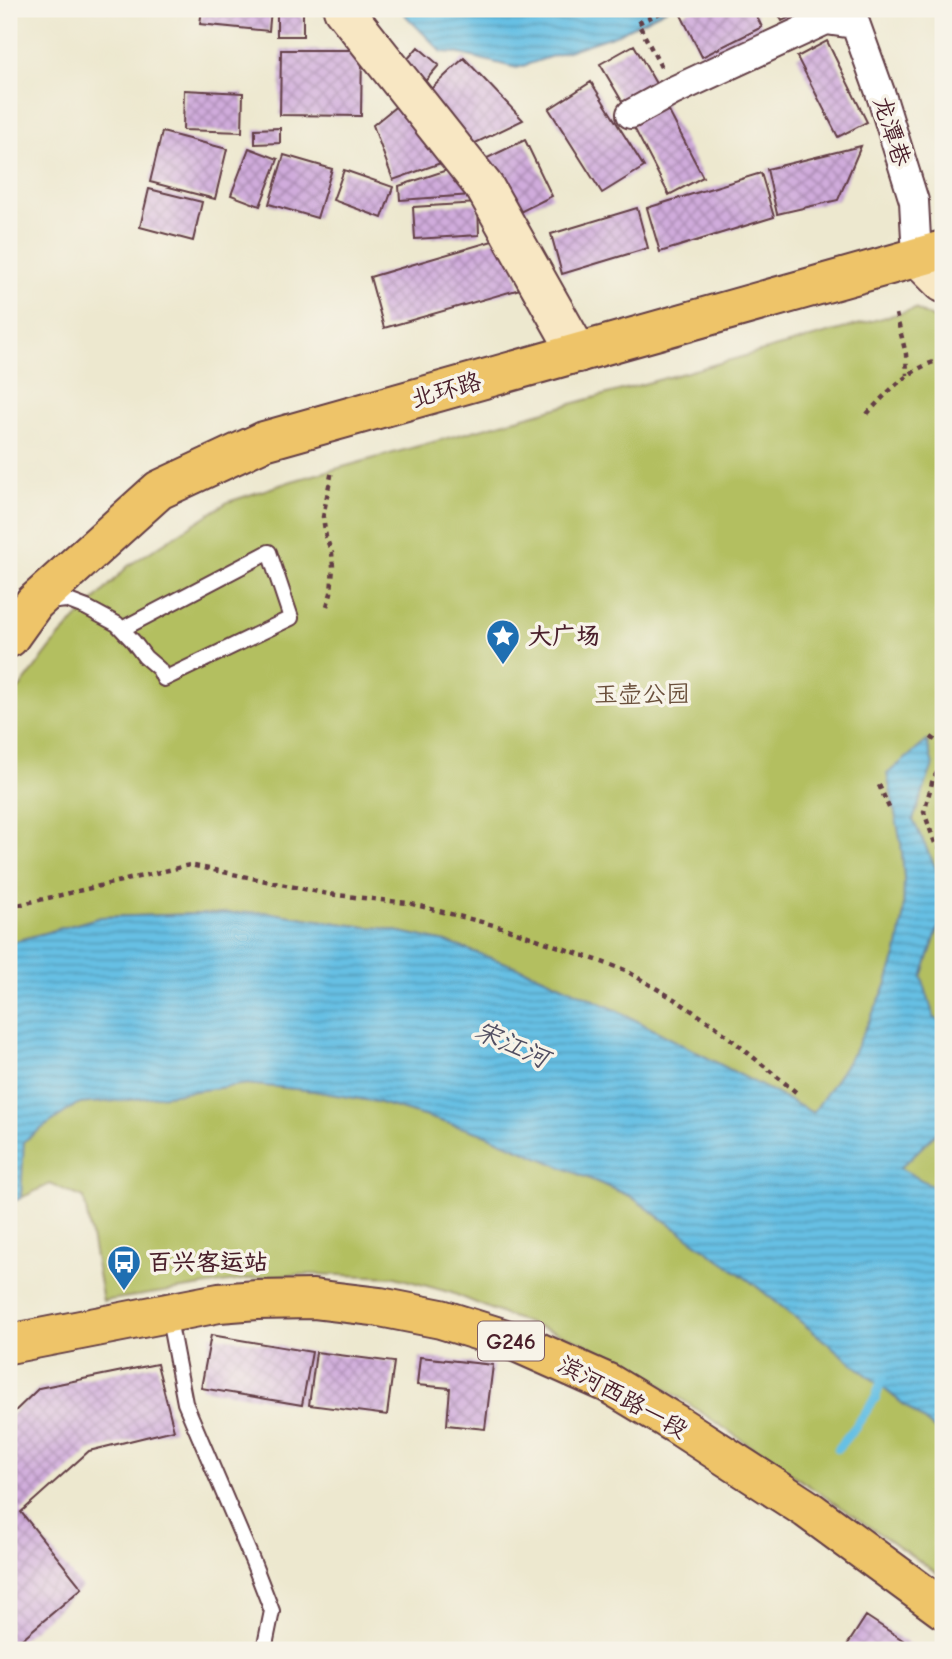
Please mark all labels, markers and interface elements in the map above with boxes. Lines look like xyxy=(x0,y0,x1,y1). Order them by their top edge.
street label: 龙潭巷 xyxy=(868,92,916,170)
street label: 北环路 xyxy=(408,367,484,413)
place icon: 大广场 xyxy=(484,617,522,666)
place label: 大广场 xyxy=(528,622,600,650)
park label: 玉壶公园 xyxy=(594,680,690,708)
water label: 宋江河 xyxy=(470,1015,557,1076)
bus stop icon: 百兴客运站 xyxy=(105,1243,143,1292)
place label: 百兴客运站 xyxy=(148,1248,268,1276)
road number: G246 xyxy=(478,1322,544,1360)
street label: 滨河西路一段 xyxy=(553,1350,693,1444)

